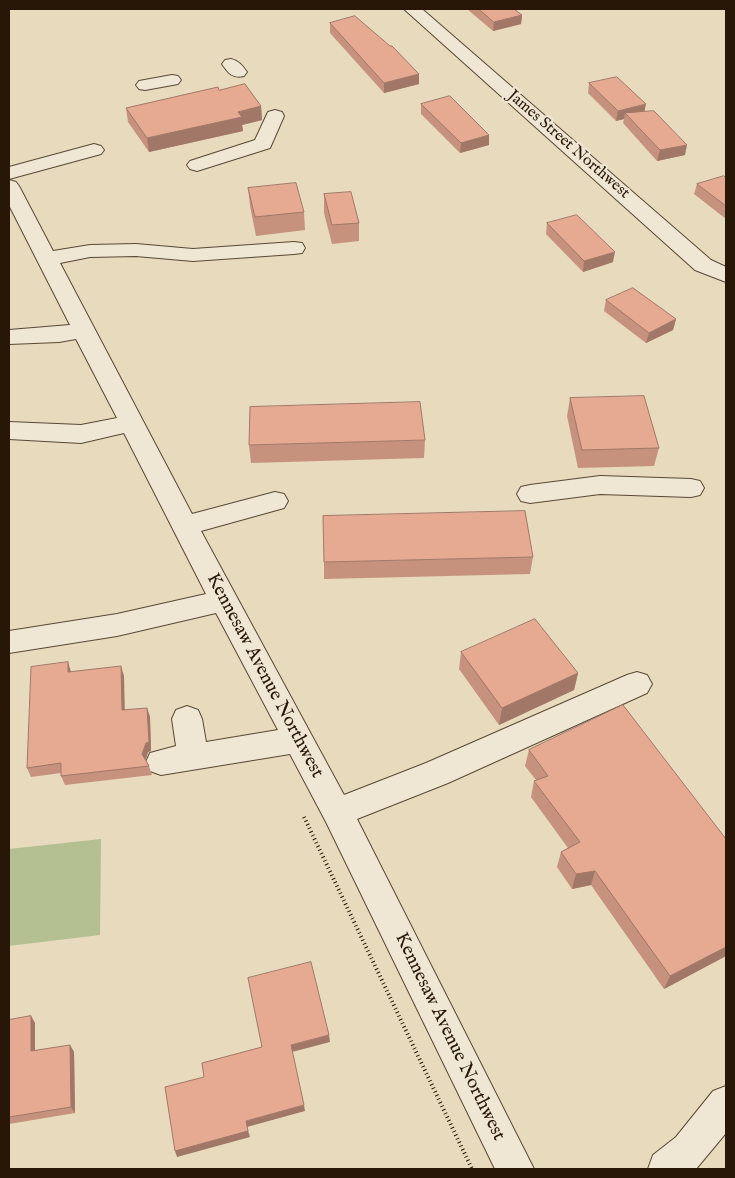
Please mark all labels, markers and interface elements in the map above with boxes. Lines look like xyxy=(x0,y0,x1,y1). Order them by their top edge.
street label: James Street Northwest xyxy=(503,87,633,203)
street label: Kennesaw Avenue Northwest xyxy=(200,570,328,782)
street label: Kennesaw Avenue Northwest xyxy=(389,929,509,1145)

